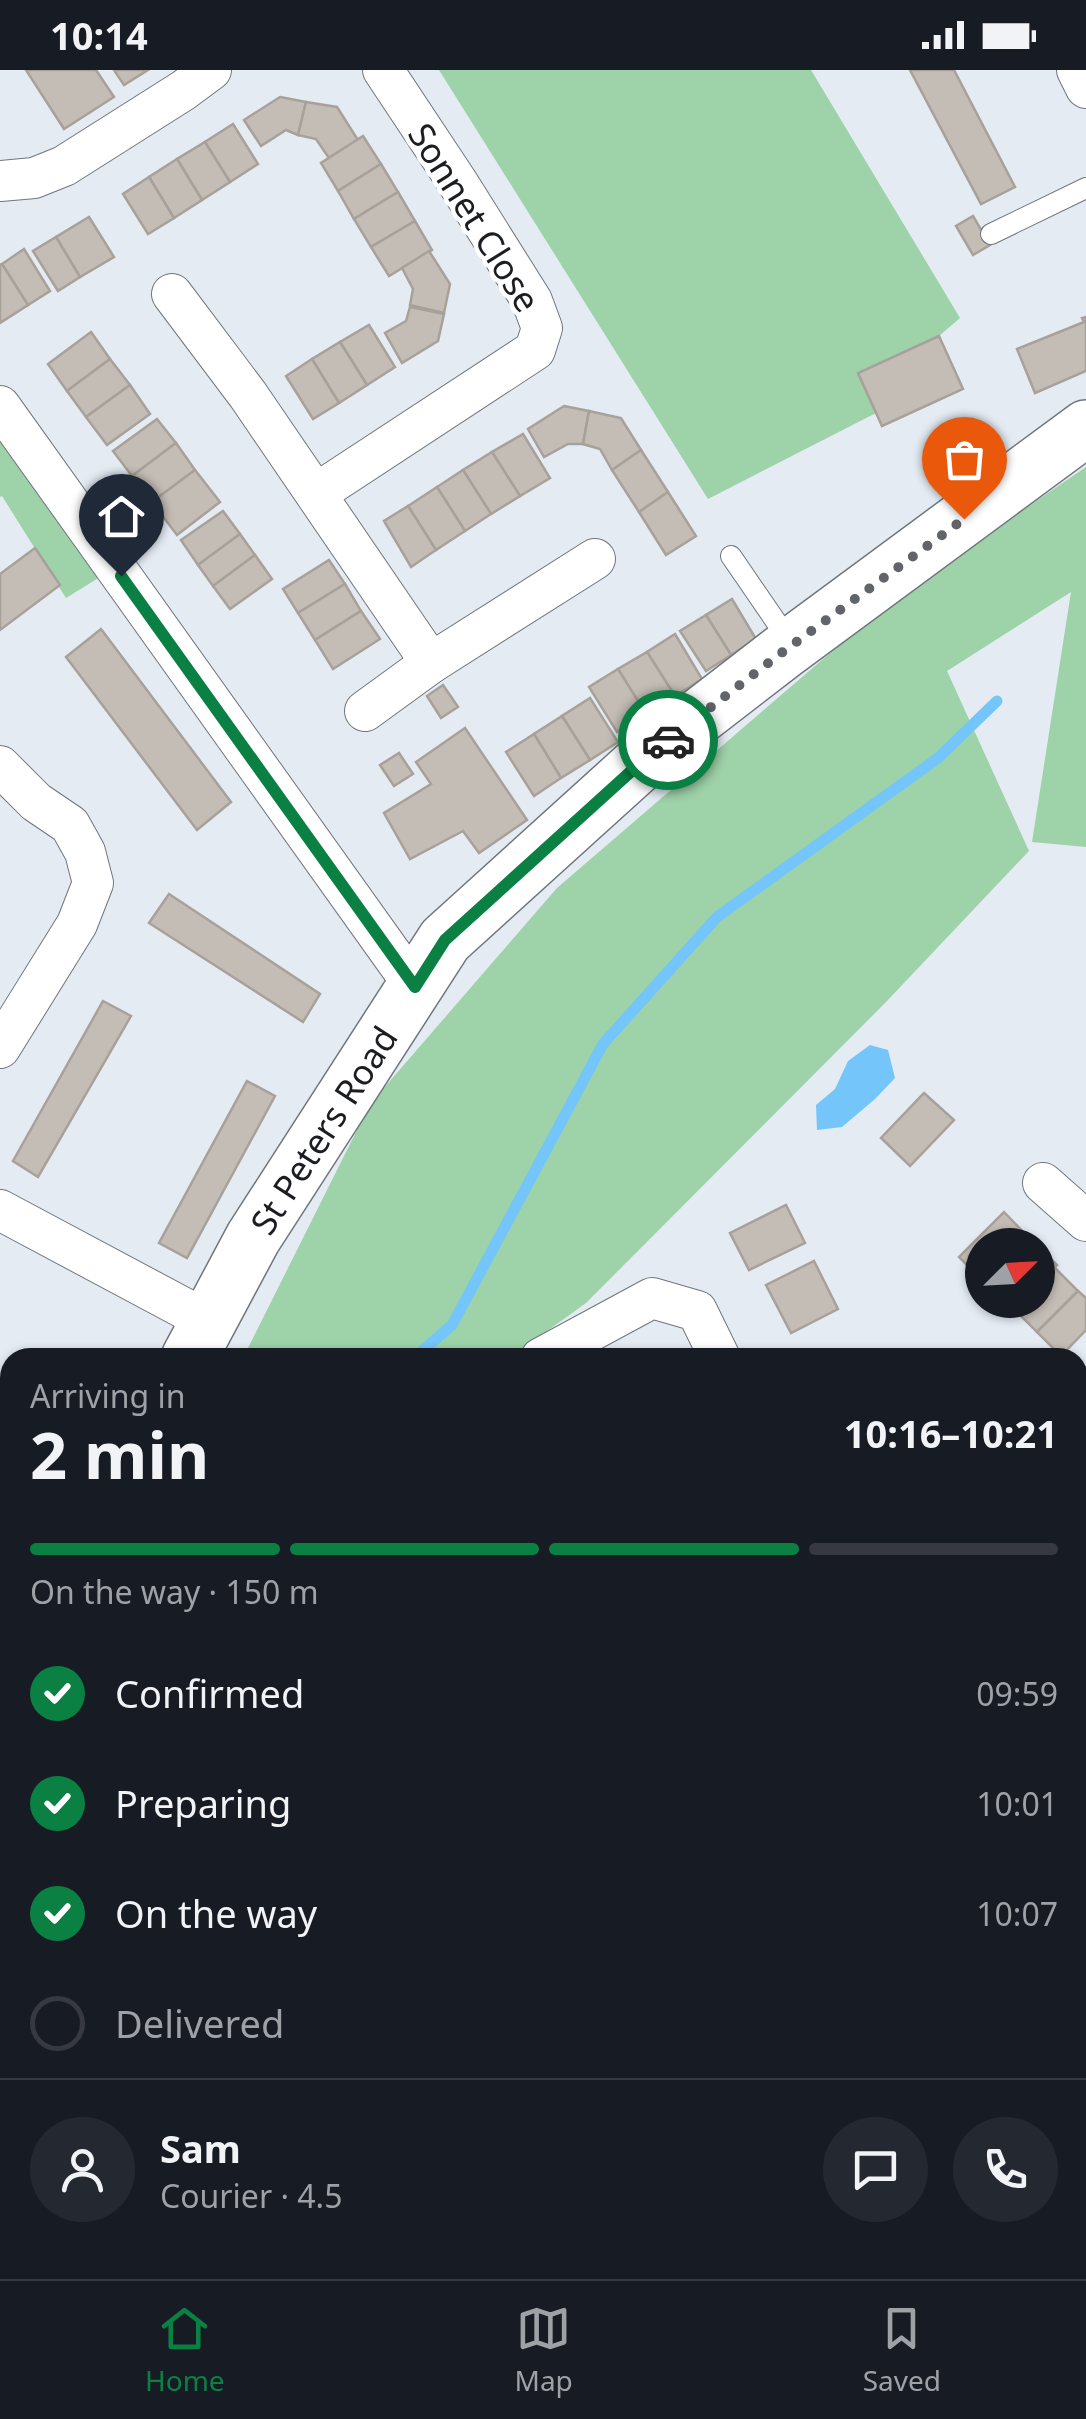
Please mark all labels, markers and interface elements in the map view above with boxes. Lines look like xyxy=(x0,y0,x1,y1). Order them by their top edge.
text: 10:14 xyxy=(50,9,148,61)
street label: Sonnet Close xyxy=(398,114,552,320)
pin xyxy=(922,417,1007,520)
icon: bag xyxy=(937,432,992,487)
pin xyxy=(79,474,164,577)
icon: home xyxy=(94,489,149,544)
courier xyxy=(618,690,718,790)
icon: car xyxy=(641,713,696,768)
street label: St Peters Road xyxy=(238,1016,407,1243)
north arrow xyxy=(965,1228,1055,1318)
map controls xyxy=(965,1228,1055,1318)
text: Arriving in xyxy=(30,1374,185,1417)
text: 10:16–10:21 xyxy=(844,1407,1058,1459)
text: 2 min xyxy=(30,1410,209,1498)
text: On the way · 150 m xyxy=(30,1570,319,1613)
icon: check xyxy=(30,1666,85,1721)
text: Confirmed xyxy=(115,1667,304,1719)
text: 09:59 xyxy=(976,1672,1058,1715)
icon: check xyxy=(30,1776,85,1831)
text: Preparing xyxy=(115,1777,291,1829)
text: 10:01 xyxy=(976,1782,1058,1825)
icon: check xyxy=(30,1886,85,1941)
text: On the way xyxy=(115,1887,317,1939)
text: 10:07 xyxy=(976,1892,1058,1935)
text: Delivered xyxy=(115,1997,284,2049)
button: person xyxy=(30,2117,135,2222)
button: chat xyxy=(823,2117,928,2222)
button: phone xyxy=(953,2117,1058,2222)
text: Sam xyxy=(160,2122,241,2174)
text: Courier · 4.5 xyxy=(160,2174,343,2217)
tab: Home xyxy=(145,2301,225,2399)
tab: Map xyxy=(515,2301,573,2399)
tab: Saved xyxy=(863,2301,941,2399)

